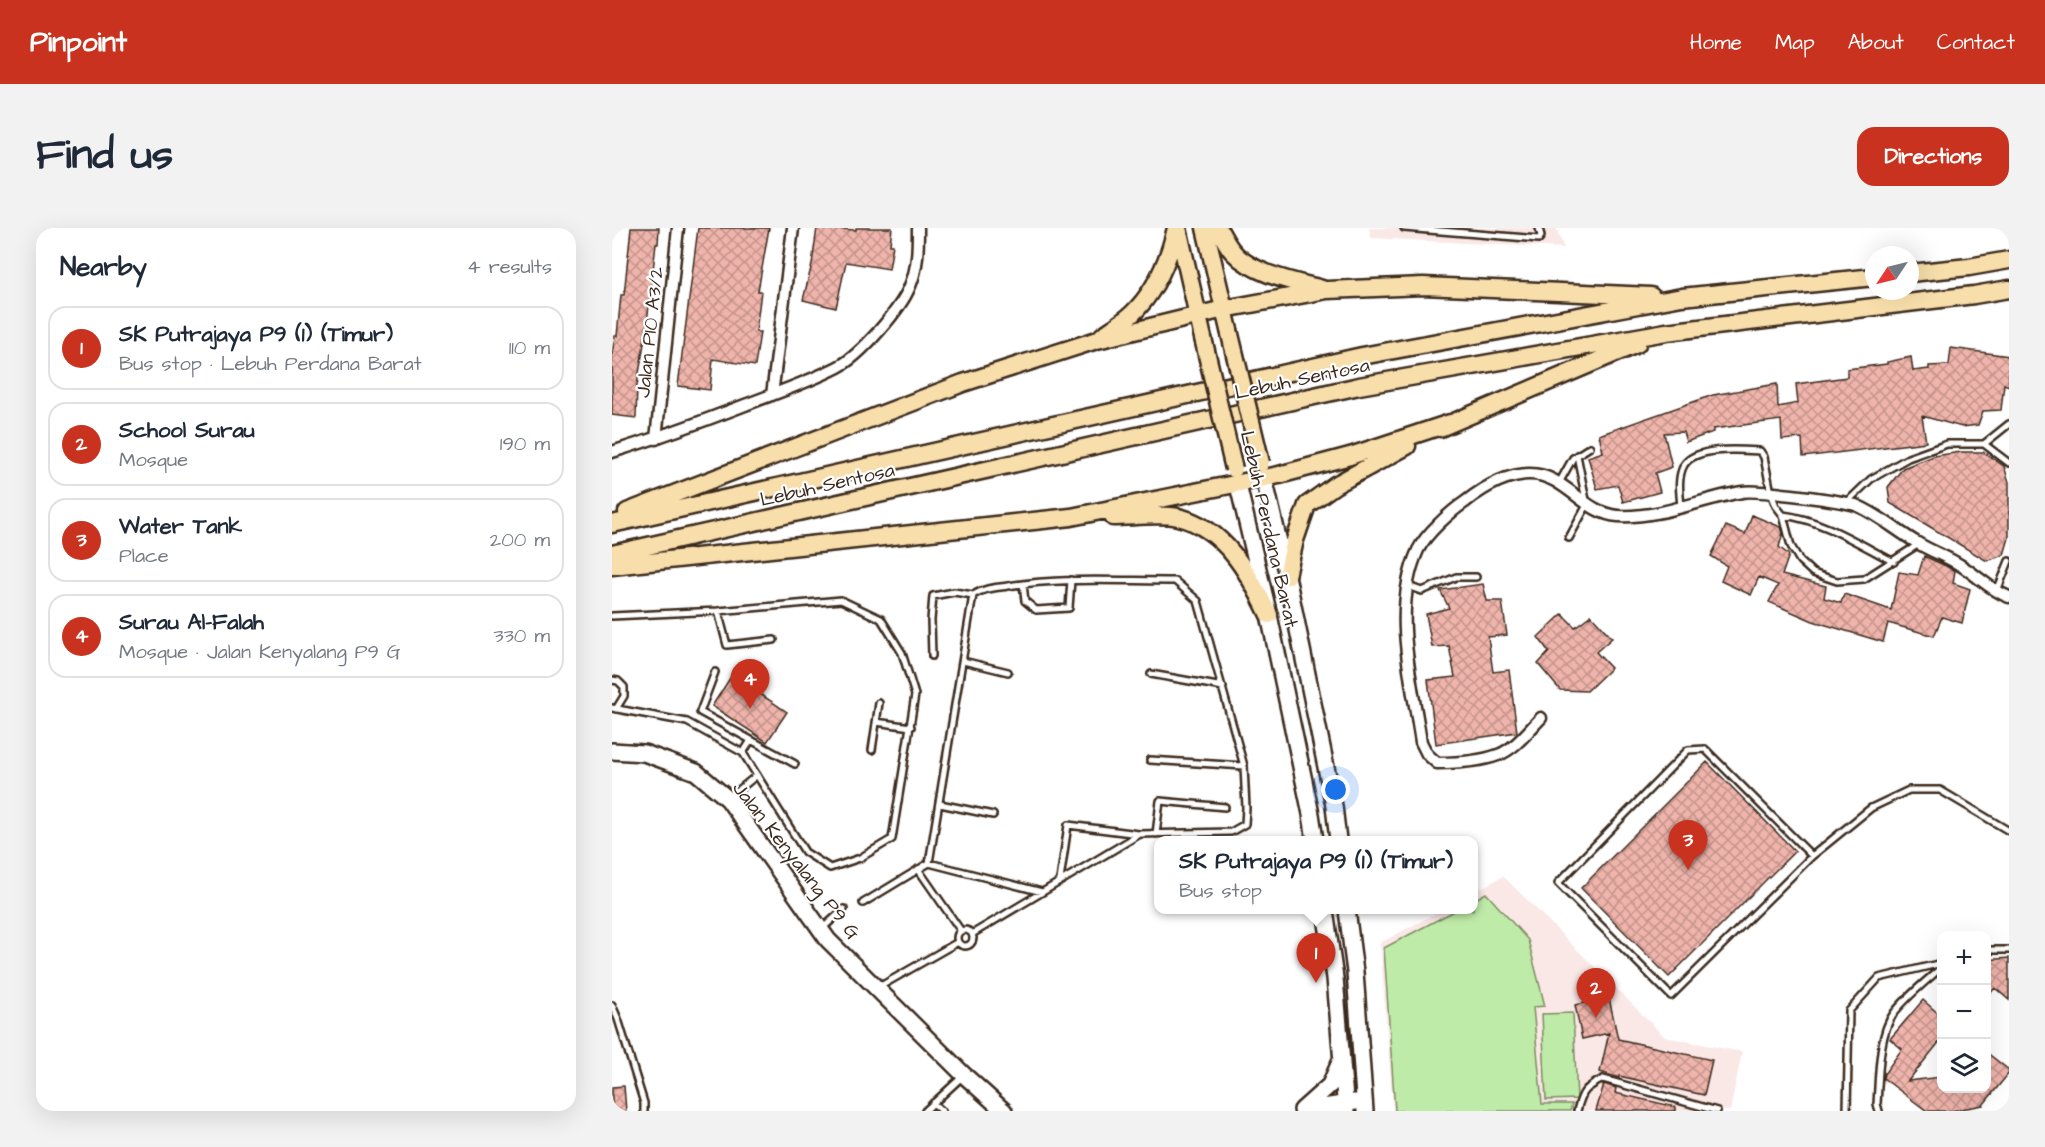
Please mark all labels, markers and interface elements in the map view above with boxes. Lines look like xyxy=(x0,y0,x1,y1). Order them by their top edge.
text: Pinpoint xyxy=(30,23,127,62)
text: Home xyxy=(1690,28,1742,57)
text: Map xyxy=(1775,28,1815,57)
text: About xyxy=(1848,28,1904,57)
text: Contact xyxy=(1937,28,2015,57)
text: Find us xyxy=(36,127,173,185)
button: Directions xyxy=(1857,127,2009,186)
north arrow xyxy=(1865,246,1919,300)
text: Nearby xyxy=(60,249,147,285)
text: 4 results xyxy=(467,253,552,281)
street label: Jalan P10 A3/2 xyxy=(629,265,671,399)
text: SK Putrajaya P9 (1) (Timur) xyxy=(119,319,393,350)
text: 1 xyxy=(80,334,83,362)
text: 110 m xyxy=(509,334,550,362)
text: Bus stop · Lebuh Perdana Barat xyxy=(119,350,422,378)
street label: Lebuh Sentosa xyxy=(1232,351,1372,407)
text: School Surau xyxy=(119,415,255,446)
street label: Lebuh Perdana Barat xyxy=(1233,428,1305,630)
text: 2 xyxy=(76,430,87,458)
text: 190 m xyxy=(500,430,550,458)
text: Mosque xyxy=(119,446,188,474)
street label: Lebuh Sentosa xyxy=(757,456,897,514)
text: Water Tank xyxy=(119,511,242,542)
text: 3 xyxy=(76,526,87,554)
text: 200 m xyxy=(490,526,550,554)
text: Place xyxy=(119,542,169,570)
text: Surau Al-Falah xyxy=(119,607,264,638)
text: 4 xyxy=(75,622,88,650)
text: 330 m xyxy=(493,622,550,650)
text: Mosque · Jalan Kenyalang P9 G xyxy=(119,638,401,666)
pin: 4 xyxy=(730,660,770,709)
your location xyxy=(1321,775,1350,804)
street label: Jalan Kenyalang P9 G xyxy=(725,776,867,946)
pin: 3 xyxy=(1668,820,1708,870)
popup xyxy=(1154,836,1478,914)
text: SK Putrajaya P9 (1) (Timur) xyxy=(1179,846,1453,877)
text: Bus stop xyxy=(1179,877,1262,905)
map controls xyxy=(1937,931,1991,1093)
button: + xyxy=(1937,931,1991,985)
pin: 1 xyxy=(1296,934,1336,983)
pin: 2 xyxy=(1576,968,1616,1018)
button: − xyxy=(1937,985,1991,1039)
button: layers xyxy=(1937,1039,1991,1093)

